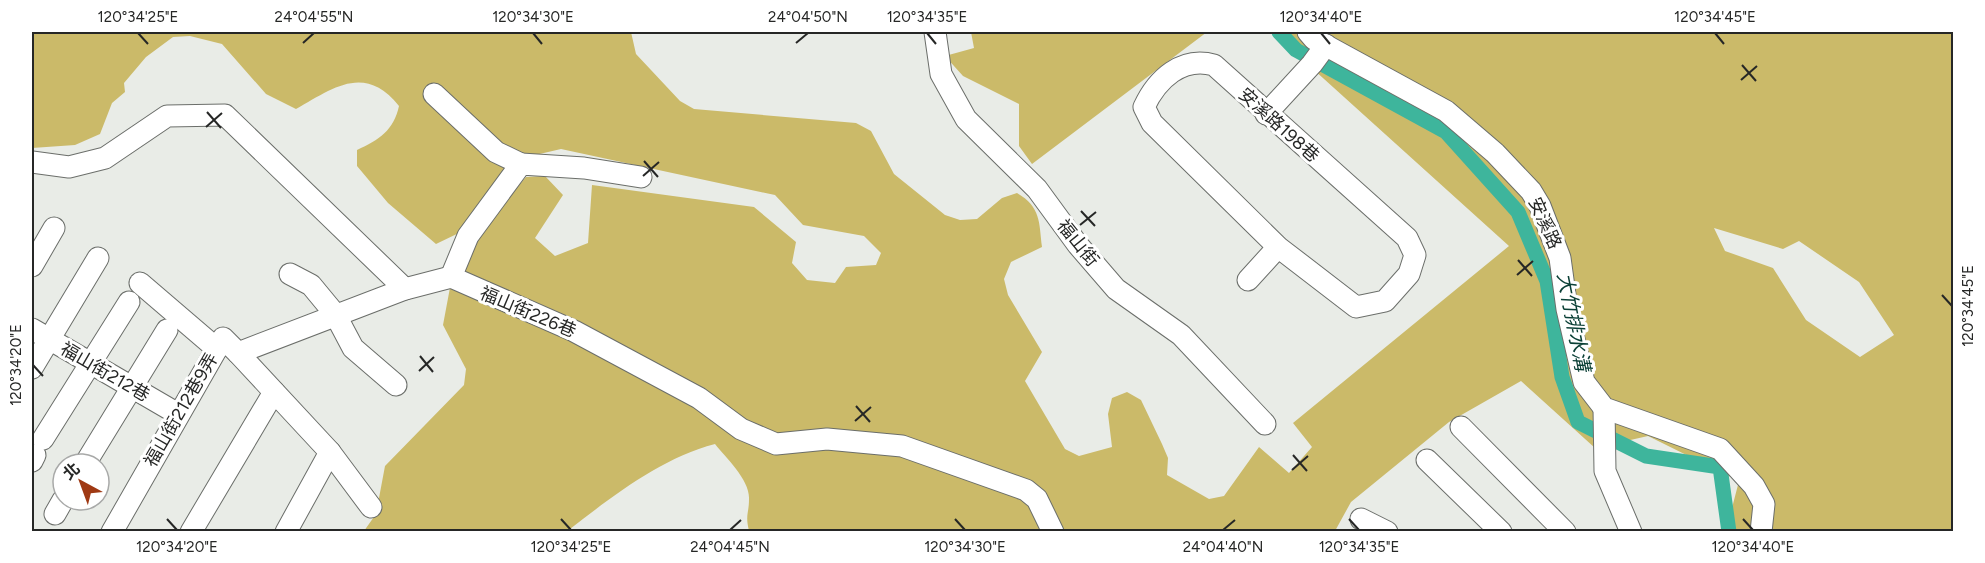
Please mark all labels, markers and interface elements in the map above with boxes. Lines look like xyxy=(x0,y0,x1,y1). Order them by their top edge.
text: 120°34'25"E xyxy=(98,8,178,26)
text: 24°04'55"N xyxy=(275,8,353,26)
text: 120°34'30"E xyxy=(492,8,574,26)
text: 24°04'50"N xyxy=(768,8,848,26)
text: 120°34'35"E xyxy=(887,8,967,26)
text: 120°34'40"E xyxy=(1280,8,1362,26)
text: 120°34'45"E xyxy=(1674,8,1756,26)
street label: 安溪路198巷 xyxy=(1234,83,1324,167)
street label: 安溪路 xyxy=(1524,194,1566,252)
street label: 福山街 xyxy=(1052,215,1104,271)
text: 120°34'45"E xyxy=(1959,265,1977,347)
water label: 大竹排水溝 xyxy=(1553,271,1596,376)
street label: 福山街226巷 xyxy=(477,282,579,342)
text: 120°34'20"E xyxy=(7,324,25,406)
street label: 福山街212巷 xyxy=(56,338,154,406)
street label: 福山街212巷9弄 xyxy=(140,349,222,471)
north arrow xyxy=(51,452,111,512)
text: 北 xyxy=(59,459,84,483)
text: 120°34'20"E xyxy=(136,538,218,556)
text: 120°34'25"E xyxy=(531,538,611,556)
text: 24°04'45"N xyxy=(690,538,770,556)
text: 120°34'30"E xyxy=(924,538,1006,556)
text: 24°04'40"N xyxy=(1183,538,1263,556)
text: 120°34'35"E xyxy=(1319,538,1399,556)
text: 120°34'40"E xyxy=(1712,538,1794,556)

